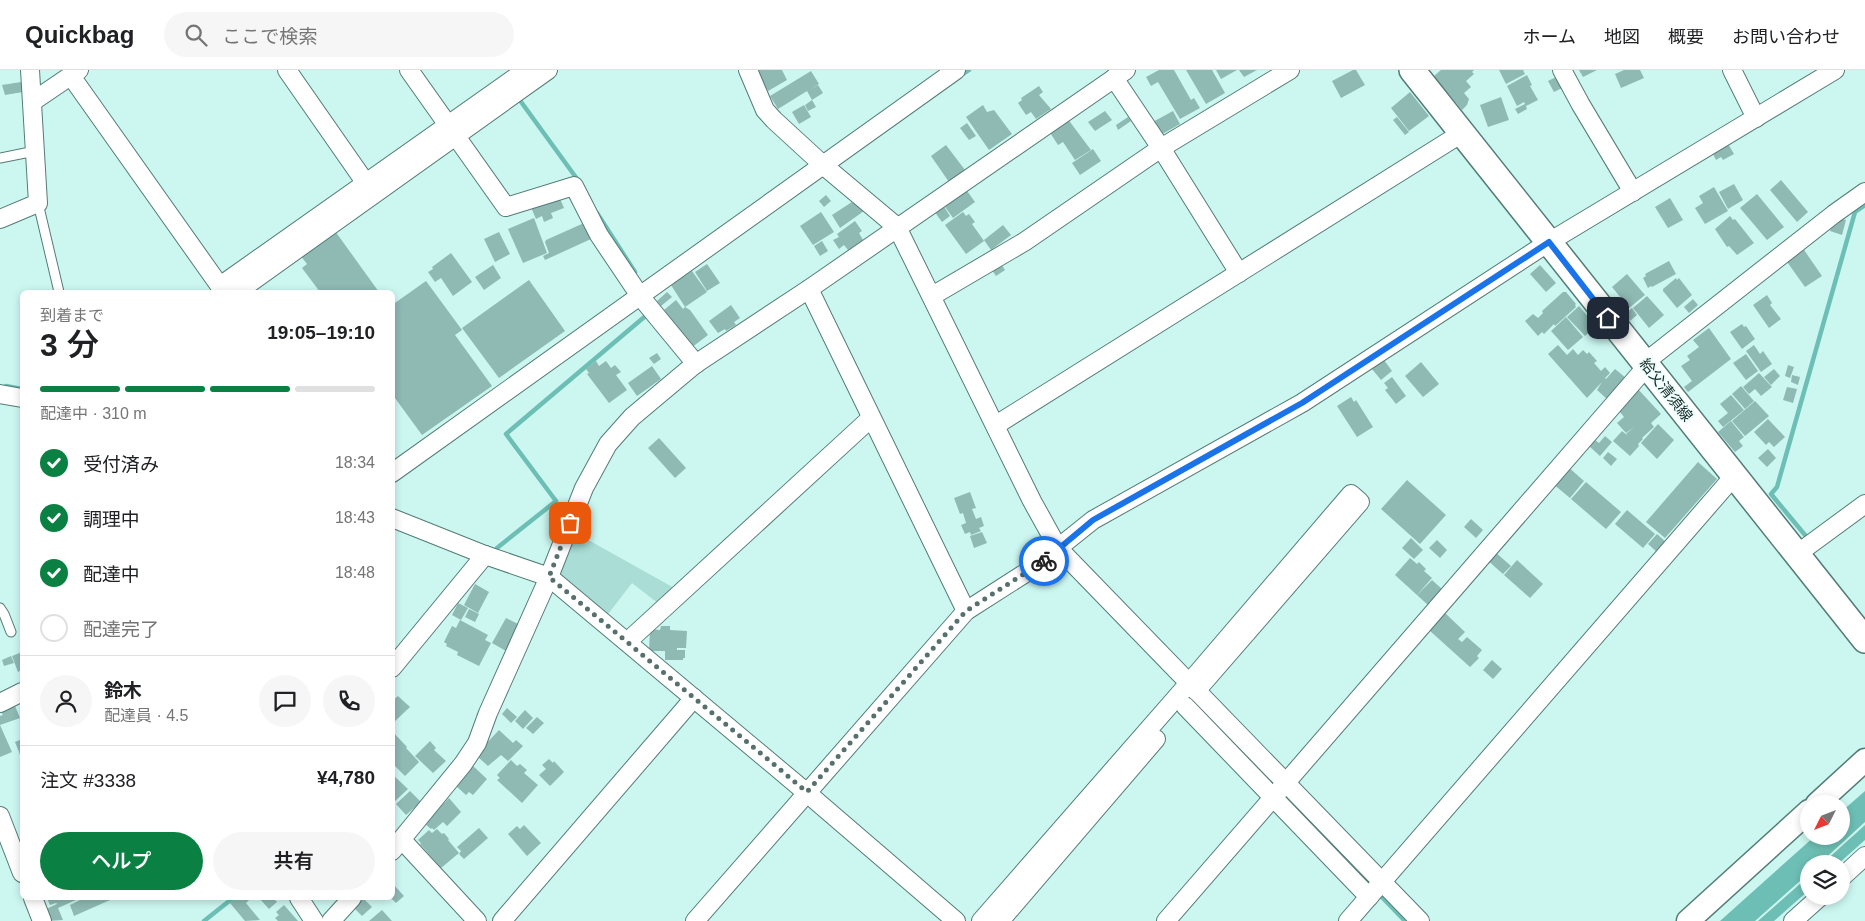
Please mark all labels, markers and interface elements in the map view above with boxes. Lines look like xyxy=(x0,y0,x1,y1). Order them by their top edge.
search box xyxy=(164,12,514,57)
text: Quickbag xyxy=(25,21,134,48)
icon: search xyxy=(182,21,210,49)
text: ここで検索 xyxy=(222,26,317,47)
text: ホーム xyxy=(1523,27,1576,47)
text: 地図 xyxy=(1604,27,1640,47)
text: 概要 xyxy=(1668,27,1704,47)
text: お問い合わせ xyxy=(1732,27,1840,47)
pin xyxy=(1587,297,1629,339)
icon: home xyxy=(1594,304,1622,332)
text: 到着まで xyxy=(40,307,104,324)
text: 19:05–19:10 xyxy=(267,322,375,343)
text: 3 分 xyxy=(40,327,99,363)
street label: 給父清須線 xyxy=(1637,355,1696,424)
text: 配達中 · 310 m xyxy=(40,405,147,422)
icon: check xyxy=(40,449,68,477)
text: 受付済み xyxy=(83,454,159,475)
text: 18:34 xyxy=(335,454,375,471)
pin xyxy=(549,502,591,544)
icon: check xyxy=(40,504,68,532)
text: 調理中 xyxy=(83,509,140,530)
text: 18:43 xyxy=(335,509,375,526)
icon: bag xyxy=(556,509,584,537)
courier xyxy=(1019,536,1069,586)
icon: bike xyxy=(1030,547,1058,575)
icon: check xyxy=(40,559,68,587)
text: 配達中 xyxy=(83,564,140,585)
text: 18:48 xyxy=(335,564,375,581)
text: 配達完了 xyxy=(83,619,159,640)
button: person xyxy=(40,675,92,727)
button: chat xyxy=(259,675,311,727)
button: phone xyxy=(323,675,375,727)
text: 鈴木 xyxy=(104,680,142,701)
text: 配達員 · 4.5 xyxy=(104,707,188,724)
text: ¥4,780 xyxy=(317,767,375,788)
text: 注文 #3338 xyxy=(40,770,136,791)
north arrow xyxy=(1800,795,1850,845)
map controls xyxy=(1800,795,1850,905)
button: ヘルプ xyxy=(40,832,203,890)
button: 共有 xyxy=(213,832,375,890)
button: layers xyxy=(1800,855,1850,905)

